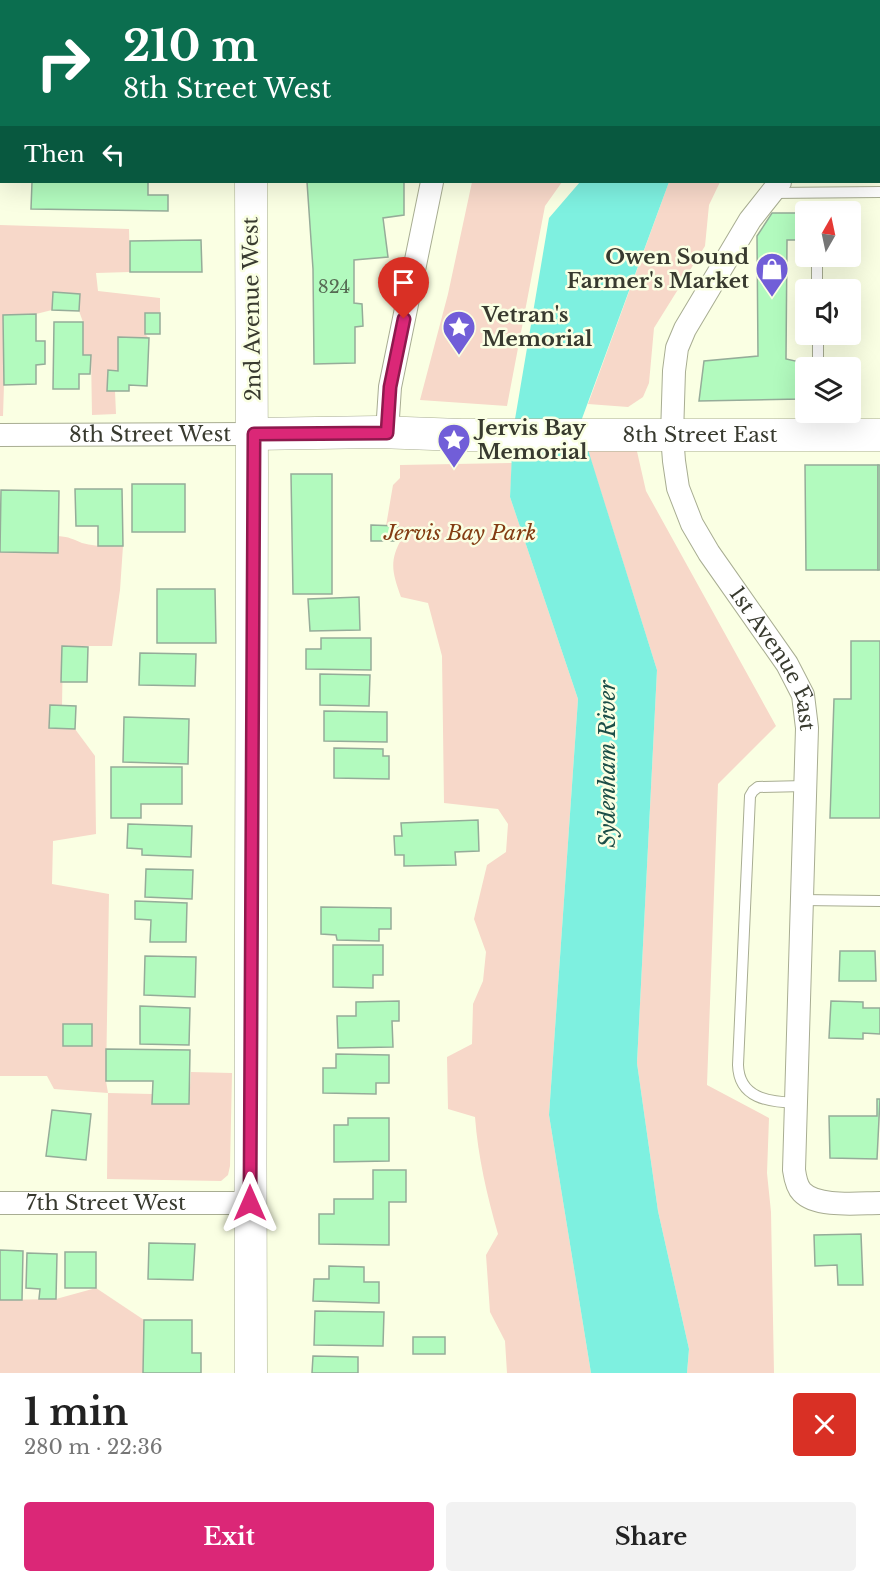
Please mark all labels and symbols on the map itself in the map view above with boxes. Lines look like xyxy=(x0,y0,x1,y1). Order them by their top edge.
north arrow xyxy=(795,201,861,267)
street label: 2nd Avenue West xyxy=(237,216,267,401)
place label: Owen Sound Farmer's Market xyxy=(567,244,749,294)
shop icon: Owen Sound Farmer's Market xyxy=(754,251,790,298)
pin xyxy=(378,257,429,319)
house number: 824 xyxy=(318,276,350,298)
place label: Vetran's Memorial xyxy=(481,302,593,352)
place icon: Vetran's Memorial xyxy=(441,309,477,356)
place label: Jervis Bay Memorial xyxy=(473,415,588,465)
street label: 8th Street West xyxy=(69,421,231,448)
place icon: Jervis Bay Memorial xyxy=(436,422,472,469)
street label: 8th Street East xyxy=(623,422,777,448)
park label: Jervis Bay Park xyxy=(383,520,536,546)
street label: 1st Avenue East xyxy=(724,581,820,732)
water label: Sydenham River xyxy=(594,679,621,848)
position arrow xyxy=(218,1171,282,1235)
street label: 7th Street West xyxy=(26,1190,186,1216)

